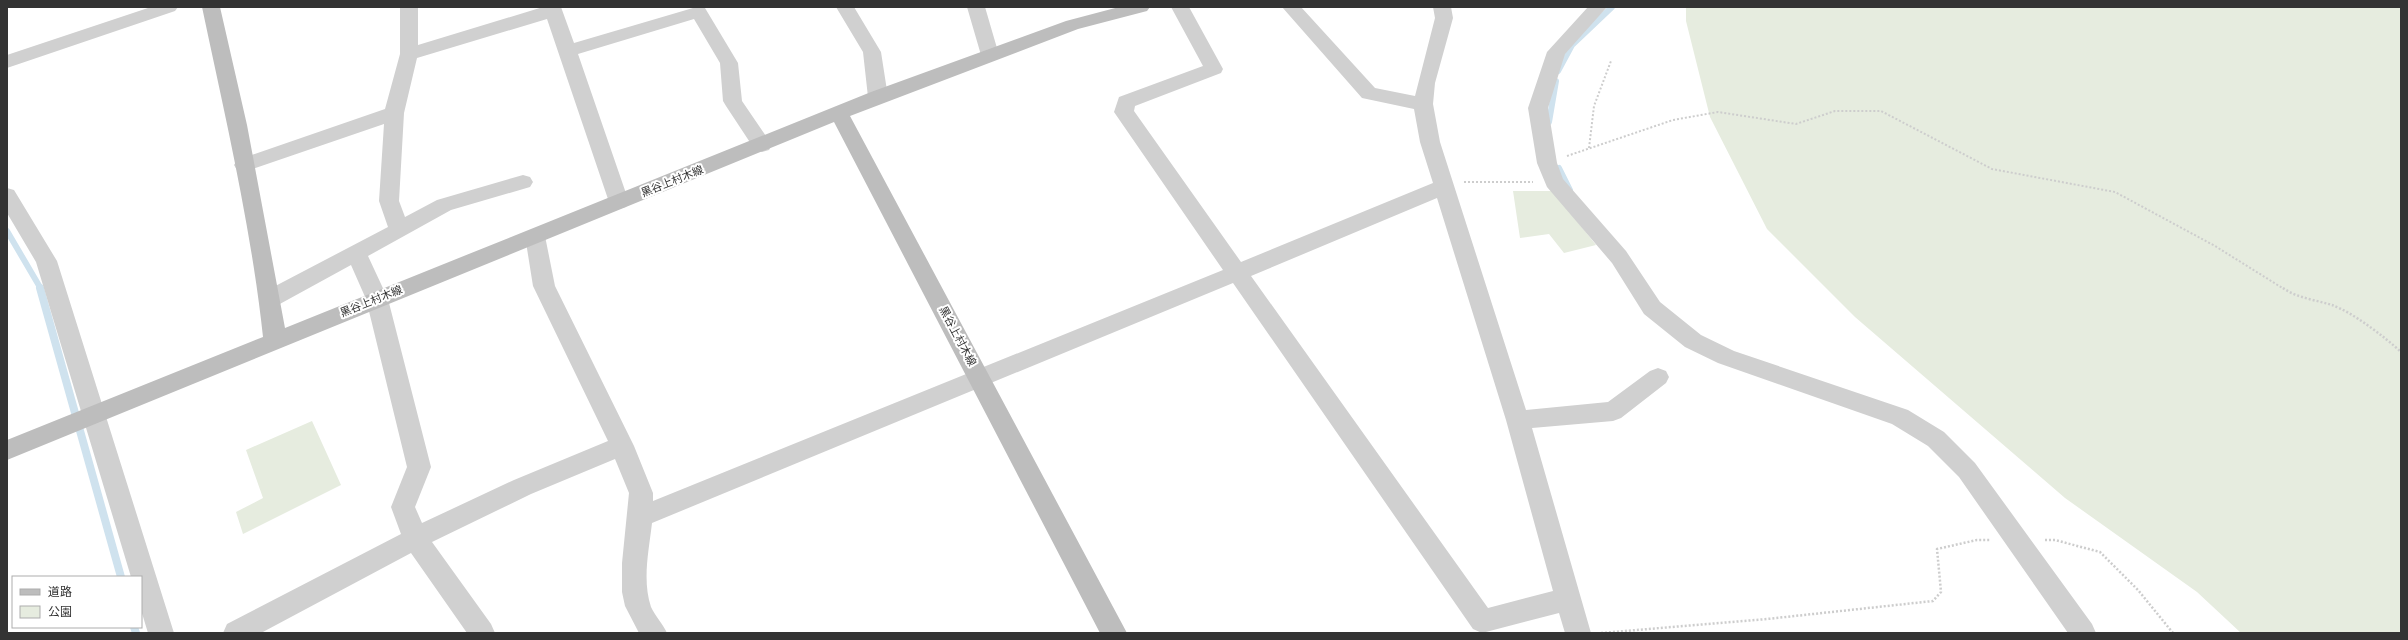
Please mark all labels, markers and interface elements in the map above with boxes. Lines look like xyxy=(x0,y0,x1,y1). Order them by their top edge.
street label: 黒谷上村木線 xyxy=(639,163,705,199)
street label: 黒谷上村木線 xyxy=(338,283,404,319)
street label: 黒谷上村木線 xyxy=(937,304,979,368)
legend xyxy=(12,576,142,628)
text: 道路 xyxy=(48,585,72,599)
text: 公園 xyxy=(48,605,72,619)

